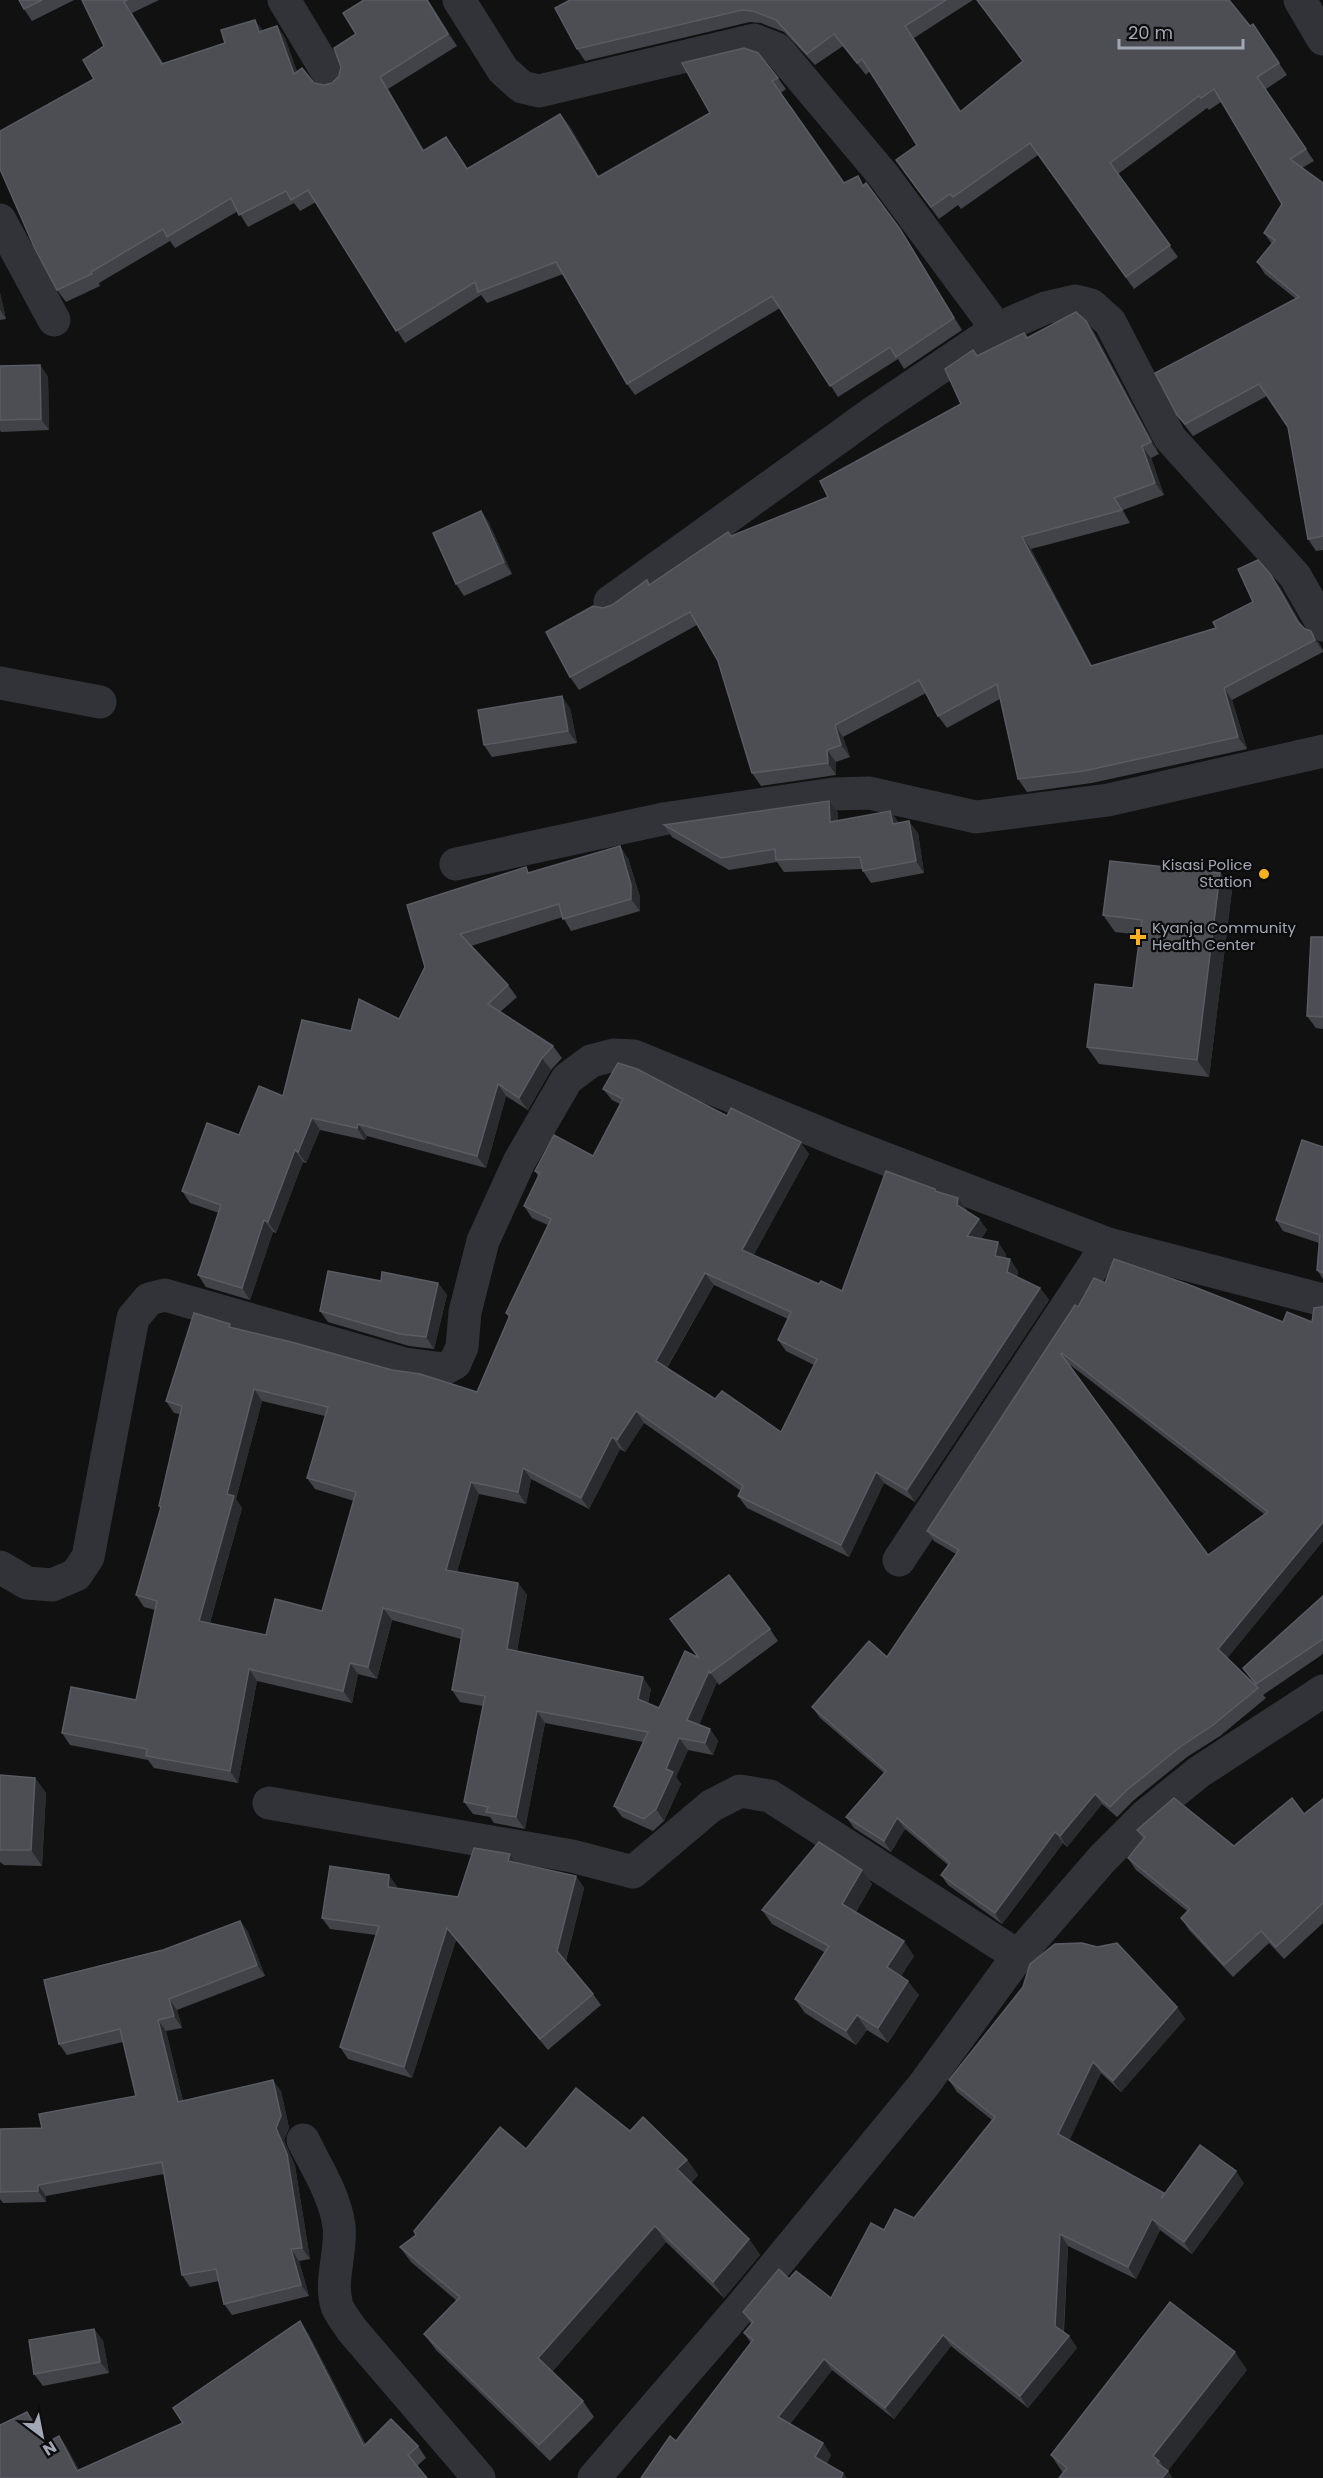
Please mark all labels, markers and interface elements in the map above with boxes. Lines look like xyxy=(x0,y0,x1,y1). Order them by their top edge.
scale bar xyxy=(1119,12,1244,50)
text: 20 m xyxy=(1128,20,1173,45)
place label: Kisasi Police Station xyxy=(1162,854,1252,892)
marker: Kisasi Police Station xyxy=(1257,867,1271,881)
place label: Kyanja Community Health Center xyxy=(1152,917,1296,955)
marker: Kyanja Community Health Center xyxy=(1129,928,1147,946)
north arrow xyxy=(12,2406,72,2466)
text: N xyxy=(38,2435,61,2461)

